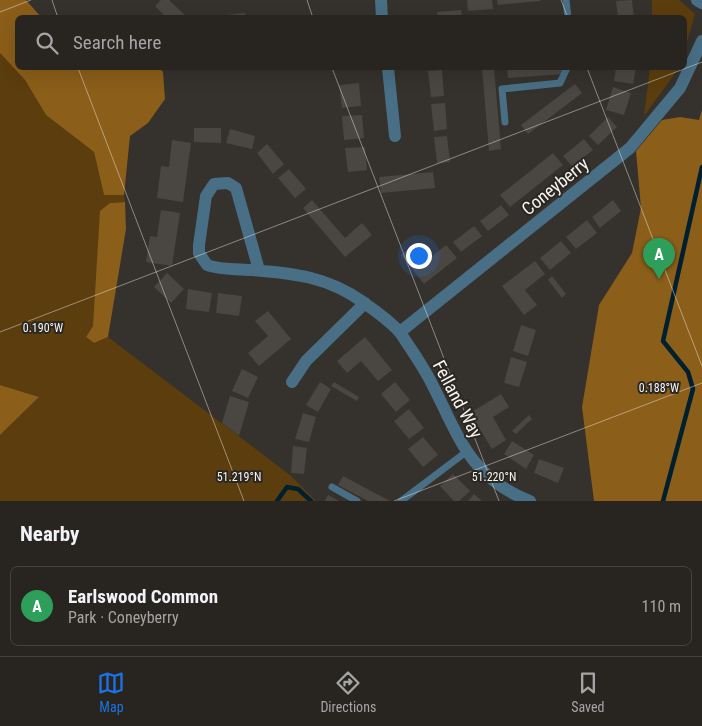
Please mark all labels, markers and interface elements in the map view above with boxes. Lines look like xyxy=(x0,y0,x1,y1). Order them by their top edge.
search box xyxy=(15,15,687,70)
icon: search xyxy=(33,29,61,57)
text: Search here xyxy=(73,31,161,54)
street label: Coneyberry xyxy=(517,152,593,219)
pin: A xyxy=(643,238,675,279)
your location xyxy=(406,243,432,269)
text: 0.190°W xyxy=(23,321,63,335)
street label: Felland Way xyxy=(429,357,487,442)
text: 0.188°W xyxy=(639,381,679,395)
text: 51.219°N xyxy=(217,470,261,484)
text: 51.220°N xyxy=(472,470,516,484)
text: Nearby xyxy=(20,522,79,546)
text: Earlswood Common xyxy=(68,585,218,608)
text: A xyxy=(32,597,42,616)
text: 110 m xyxy=(642,597,681,616)
text: Park · Coneyberry xyxy=(68,608,179,627)
tab: Map xyxy=(97,669,125,715)
tab: Directions xyxy=(320,669,376,715)
tab: Saved xyxy=(571,669,605,715)

